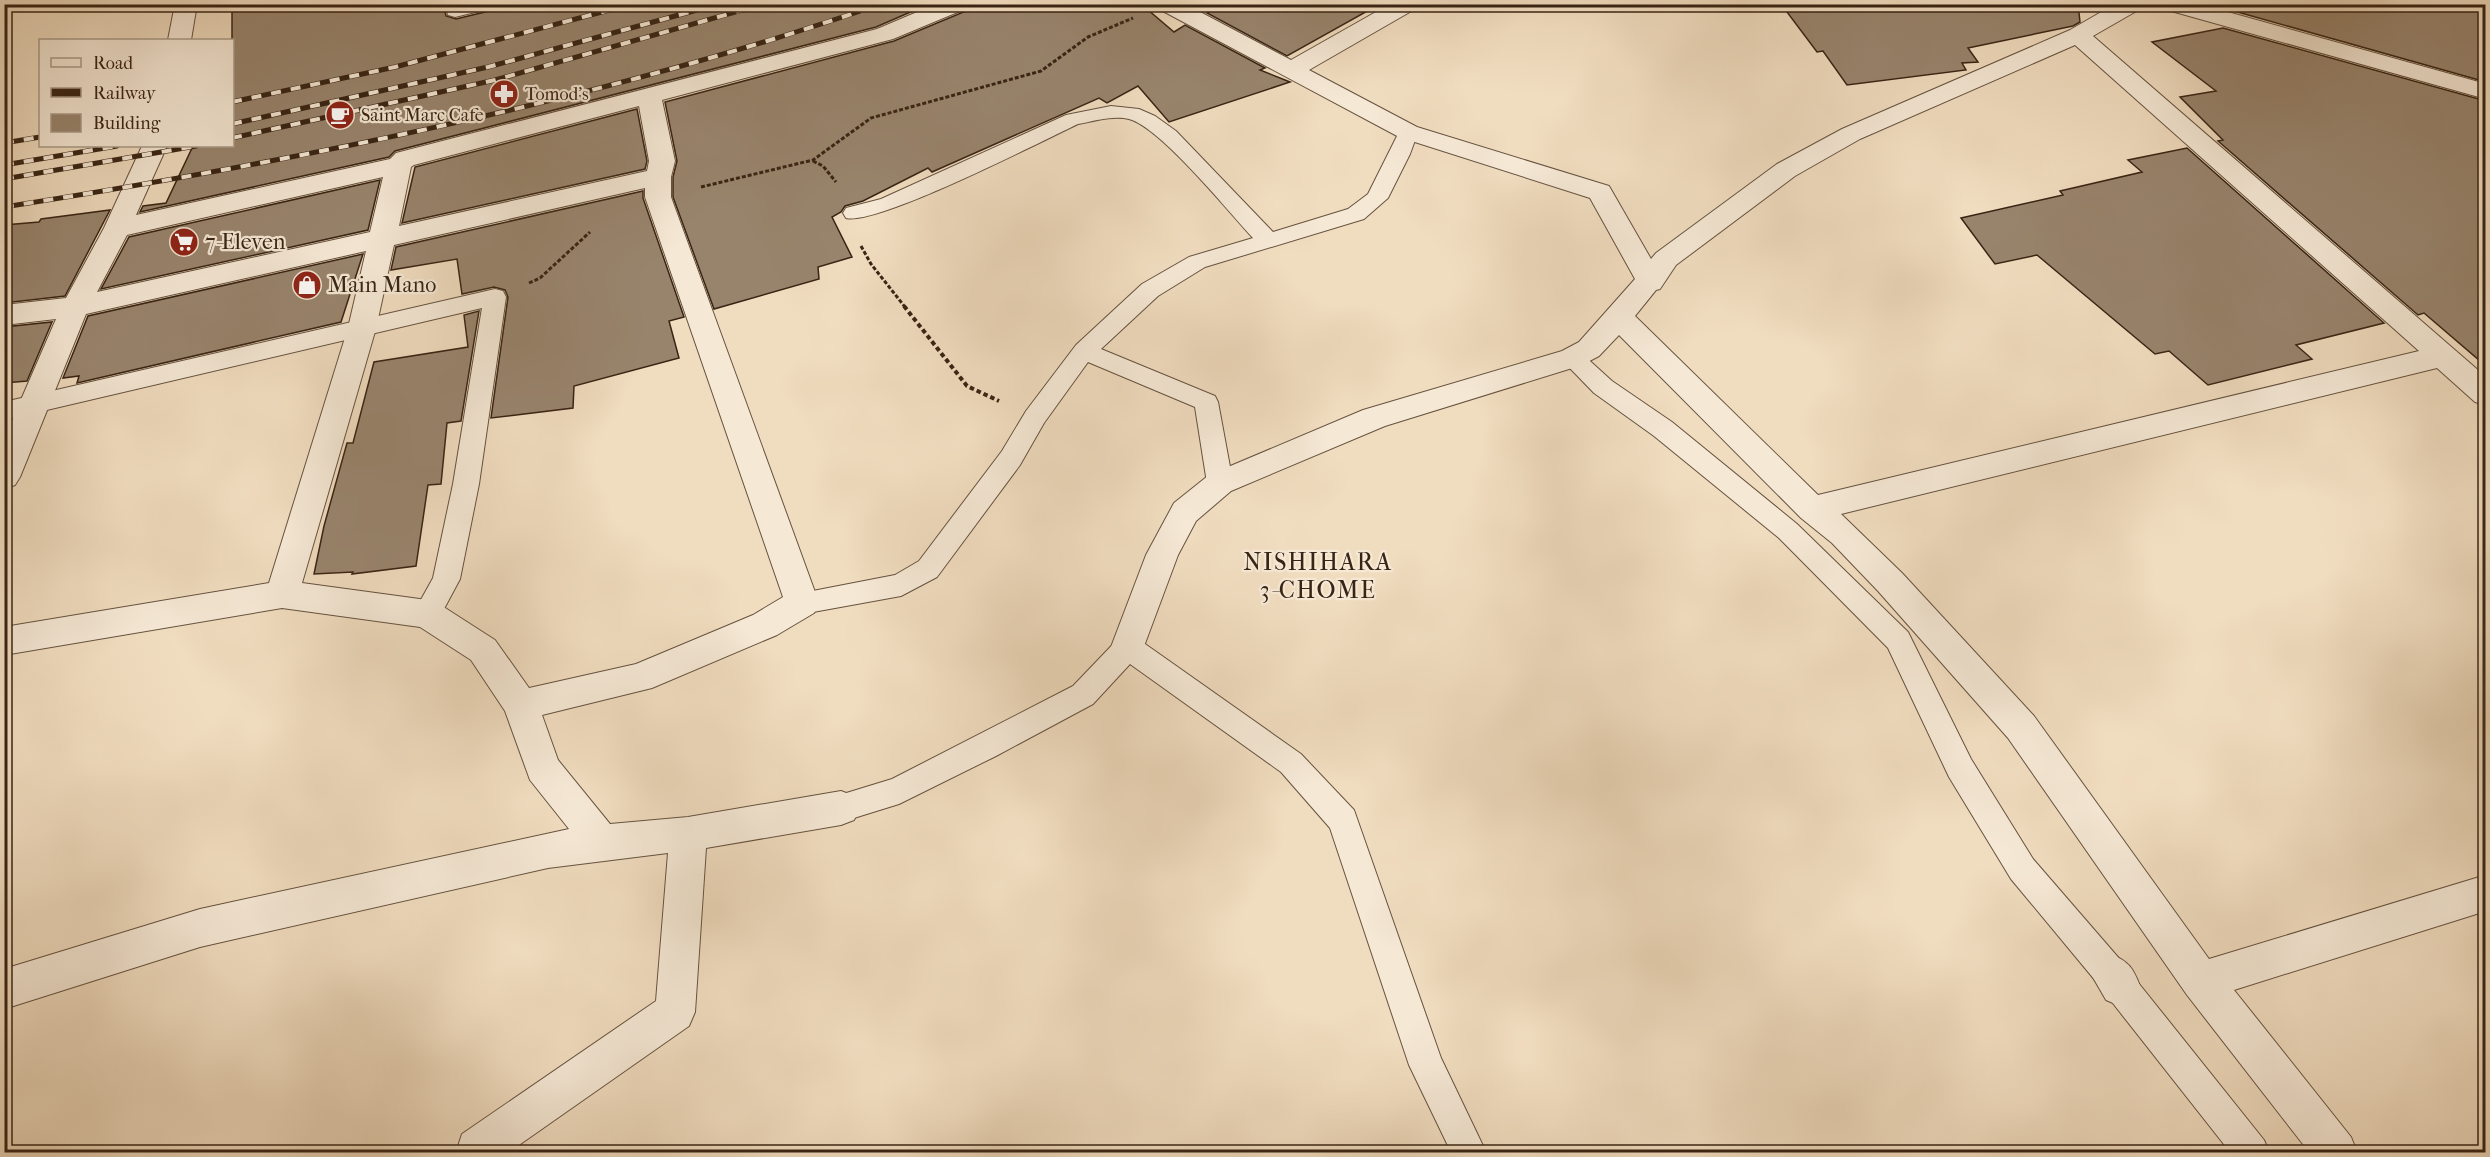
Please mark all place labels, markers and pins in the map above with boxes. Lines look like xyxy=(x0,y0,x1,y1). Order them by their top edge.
pharmacy icon: Tomod's xyxy=(488,78,520,110)
place label: Tomod's xyxy=(525,84,589,105)
cafe icon: Saint Marc Cafe xyxy=(324,99,356,131)
place label: Saint Marc Cafe xyxy=(361,105,484,126)
supermarket icon: 7-Eleven xyxy=(168,226,200,258)
place label: 7-Eleven xyxy=(205,229,286,255)
shop icon: Main Mano xyxy=(291,269,323,301)
place label: Main Mano xyxy=(328,272,436,298)

